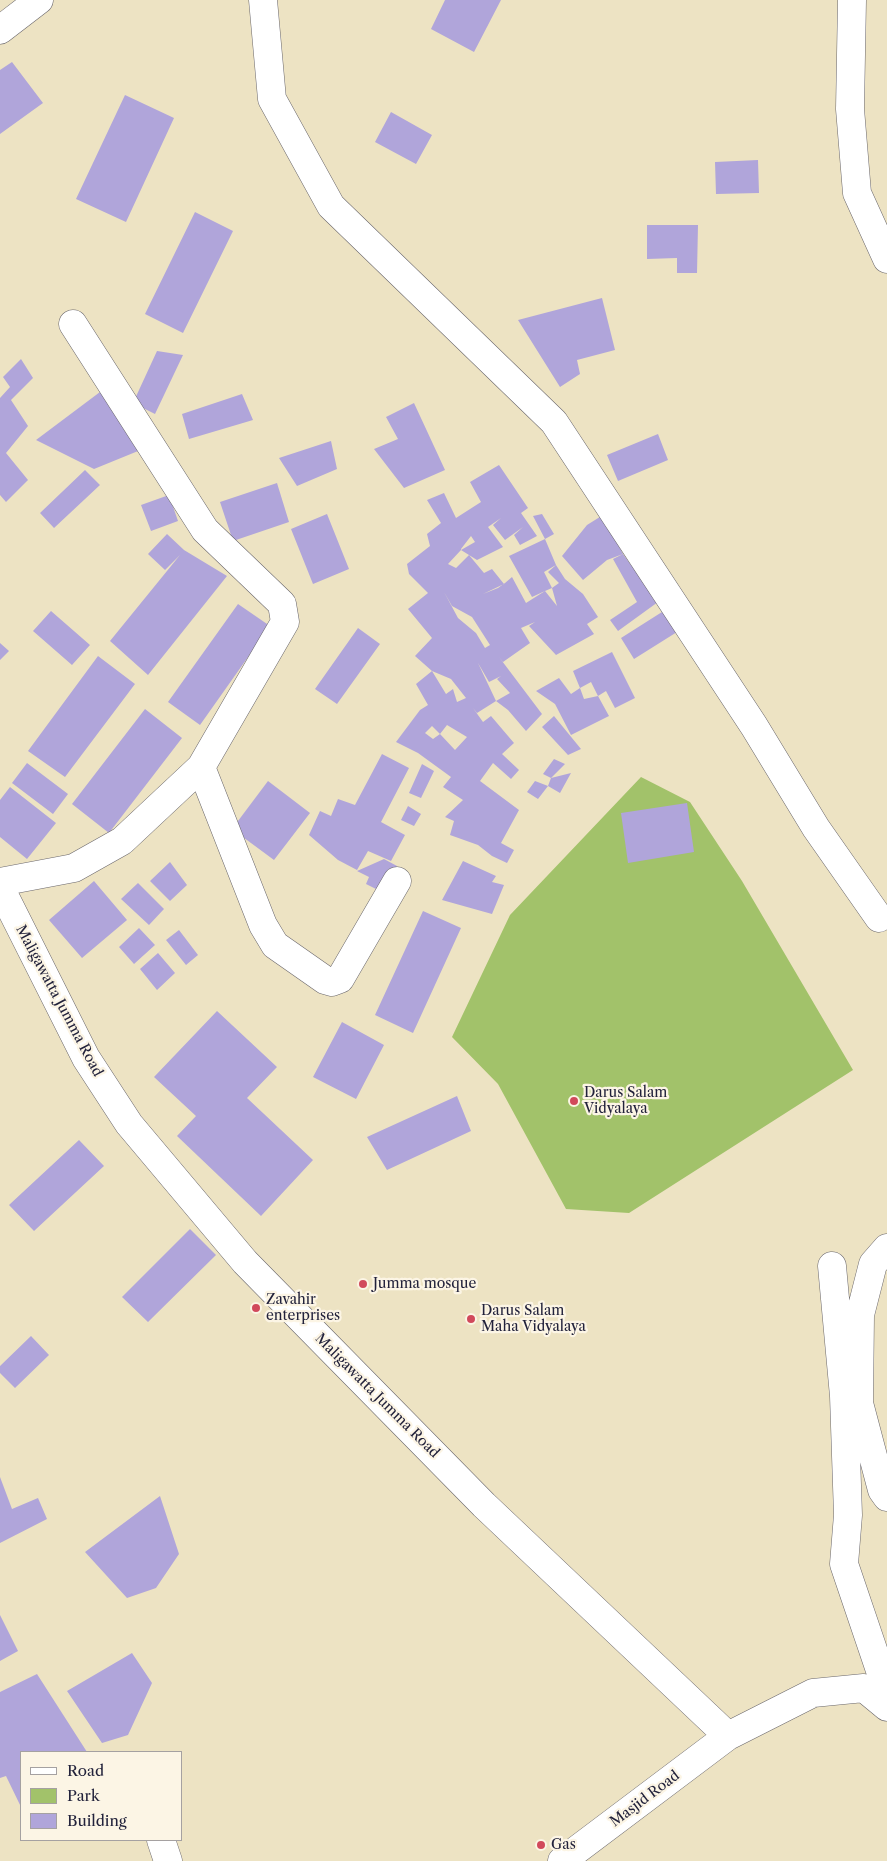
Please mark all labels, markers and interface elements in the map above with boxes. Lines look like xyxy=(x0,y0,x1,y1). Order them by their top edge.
street label: Maligawatta Jumma Road xyxy=(12,922,106,1080)
place label: Darus Salam Vidyalaya xyxy=(584,1085,667,1118)
marker: Darus Salam Vidyalaya xyxy=(568,1095,580,1107)
place label: Jumma mosque xyxy=(373,1276,476,1292)
marker: Jumma mosque xyxy=(357,1278,369,1290)
place label: Zavahir enterprises xyxy=(266,1292,340,1324)
marker: Zavahir enterprises xyxy=(250,1302,262,1314)
place label: Darus Salam Maha Vidyalaya xyxy=(481,1303,586,1335)
marker: Darus Salam Maha Vidyalaya xyxy=(465,1313,477,1325)
street label: Maligawatta Jumma Road xyxy=(311,1330,443,1462)
legend xyxy=(20,1751,182,1841)
text: Road xyxy=(67,1761,104,1780)
street label: Masjid Road xyxy=(607,1767,683,1831)
text: Park xyxy=(67,1786,100,1805)
text: Building xyxy=(67,1811,127,1830)
place label: Gas xyxy=(551,1837,576,1853)
marker: Gas xyxy=(535,1839,547,1851)

